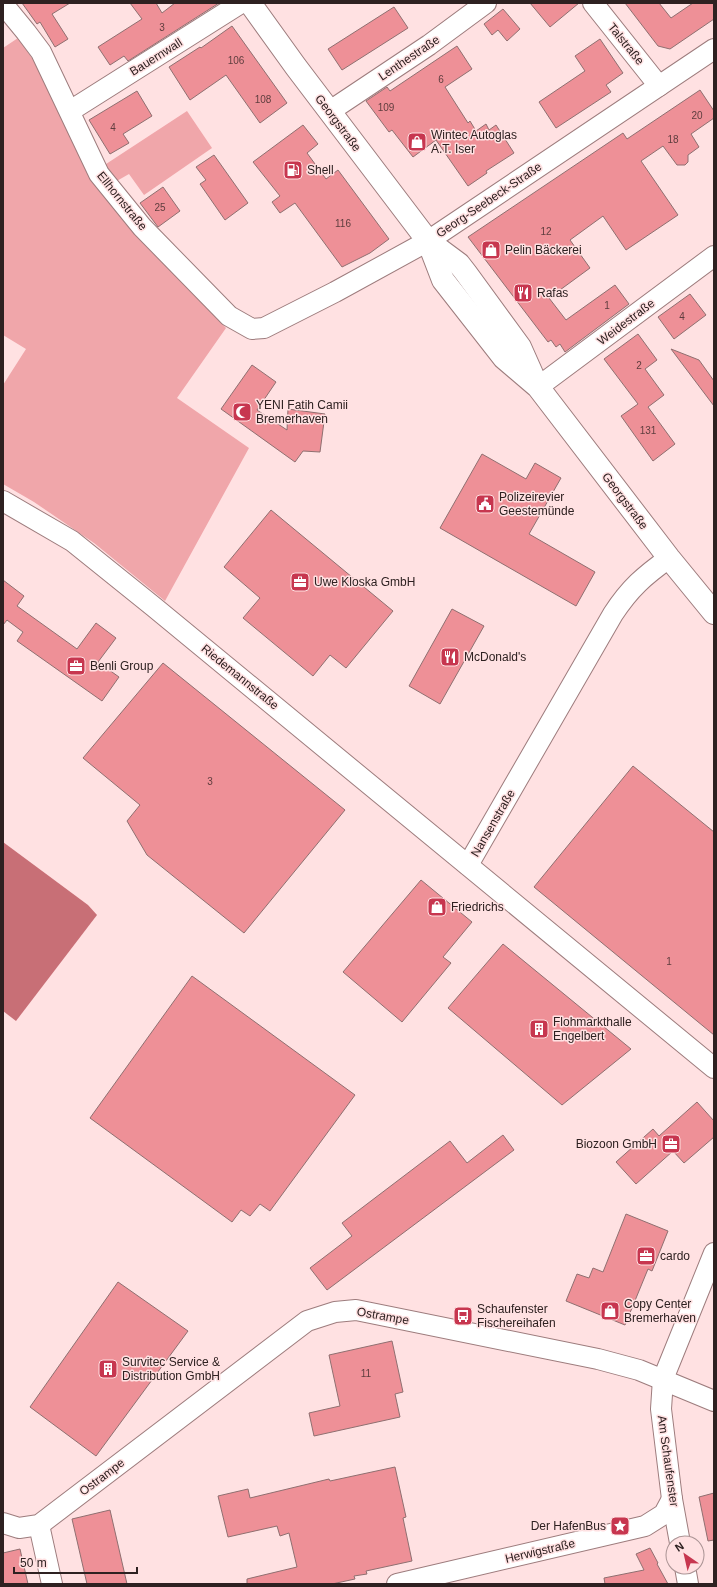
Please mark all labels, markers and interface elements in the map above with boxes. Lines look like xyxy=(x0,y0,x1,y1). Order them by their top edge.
street label: Talstraße xyxy=(605,20,647,68)
house number: 3 xyxy=(159,22,165,33)
street label: Lenthestraße xyxy=(376,32,442,84)
street label: Bauernwall xyxy=(127,35,185,79)
house number: 106 xyxy=(228,55,245,66)
house number: 6 xyxy=(438,74,444,85)
street label: Georgstraße xyxy=(312,92,364,154)
house number: 108 xyxy=(255,94,272,105)
house number: 109 xyxy=(378,102,395,113)
house number: 20 xyxy=(691,110,703,121)
house number: 4 xyxy=(110,122,116,133)
place label: Wintec Autoglas A.T. Iser xyxy=(431,128,517,156)
shop icon: Wintec Autoglas A.T. Iser xyxy=(406,131,428,153)
house number: 18 xyxy=(667,134,679,145)
fuel station icon: Shell xyxy=(282,159,304,181)
street label: Georg-Seebeck-Straße xyxy=(434,159,545,240)
place label: Shell xyxy=(307,163,334,177)
street label: Ellhornstraße xyxy=(94,169,150,233)
house number: 25 xyxy=(154,202,166,213)
house number: 116 xyxy=(335,218,351,229)
house number: 12 xyxy=(540,226,552,237)
shop icon: Pelin Bäckerei xyxy=(480,239,502,261)
place label: Pelin Bäckerei xyxy=(505,243,582,257)
restaurant icon: Rafas xyxy=(512,282,534,304)
place label: Rafas xyxy=(537,286,568,300)
street label: Weidestraße xyxy=(595,296,658,348)
house number: 1 xyxy=(604,300,610,311)
house number: 4 xyxy=(679,311,685,322)
house number: 2 xyxy=(636,360,642,371)
place label: YENI Fatih Camii Bremerhaven xyxy=(256,398,348,426)
mosque icon: YENI Fatih Camii Bremerhaven xyxy=(231,401,253,423)
house number: 131 xyxy=(640,425,657,436)
street label: Georgstraße xyxy=(599,470,651,532)
place label: Polizeirevier Geestemünde xyxy=(499,490,575,518)
public building icon: Polizeirevier Geestemünde xyxy=(474,493,496,515)
office icon: Uwe Kloska GmbH xyxy=(289,571,311,593)
place label: Uwe Kloska GmbH xyxy=(314,575,415,589)
street label: Riedemannstraße xyxy=(199,642,282,713)
restaurant icon: McDonald's xyxy=(439,646,461,668)
place label: McDonald's xyxy=(464,650,526,664)
office icon: Benli Group xyxy=(65,655,87,677)
place label: Benli Group xyxy=(90,659,154,673)
house number: 3 xyxy=(207,776,213,787)
street label: Nansenstraße xyxy=(468,787,518,859)
shop icon: Friedrichs xyxy=(426,896,448,918)
place label: Friedrichs xyxy=(451,900,504,914)
house number: 1 xyxy=(666,956,672,967)
place label: Flohmarkthalle Engelbert xyxy=(553,1015,632,1043)
building icon: Flohmarkthalle Engelbert xyxy=(528,1018,550,1040)
office icon: Biozoon GmbH xyxy=(660,1133,682,1155)
place label: Biozoon GmbH xyxy=(576,1137,657,1151)
office icon: cardo xyxy=(635,1245,657,1267)
place label: cardo xyxy=(660,1249,690,1263)
place label: Copy Center Bremerhaven xyxy=(624,1297,696,1325)
shop icon: Copy Center Bremerhaven xyxy=(599,1300,621,1322)
place label: Schaufenster Fischereihafen xyxy=(477,1302,556,1330)
street label: Ostrampe xyxy=(356,1305,410,1328)
bus stop icon: Schaufenster Fischereihafen xyxy=(452,1305,474,1327)
place label: Survitec Service & Distribution GmbH xyxy=(122,1355,220,1383)
building icon: Survitec Service & Distribution GmbH xyxy=(97,1358,119,1380)
house number: 11 xyxy=(361,1368,372,1379)
street label: Am Schaufenster xyxy=(655,1414,681,1508)
street label: Ostrampe xyxy=(77,1455,128,1498)
place icon: Der HafenBus xyxy=(609,1515,631,1537)
place label: Der HafenBus xyxy=(531,1519,606,1533)
north arrow xyxy=(665,1535,705,1575)
street label: Herwigstraße xyxy=(504,1536,577,1566)
text: N xyxy=(673,1539,686,1554)
scale bar xyxy=(14,1549,137,1575)
text: 50 m xyxy=(20,1556,47,1570)

